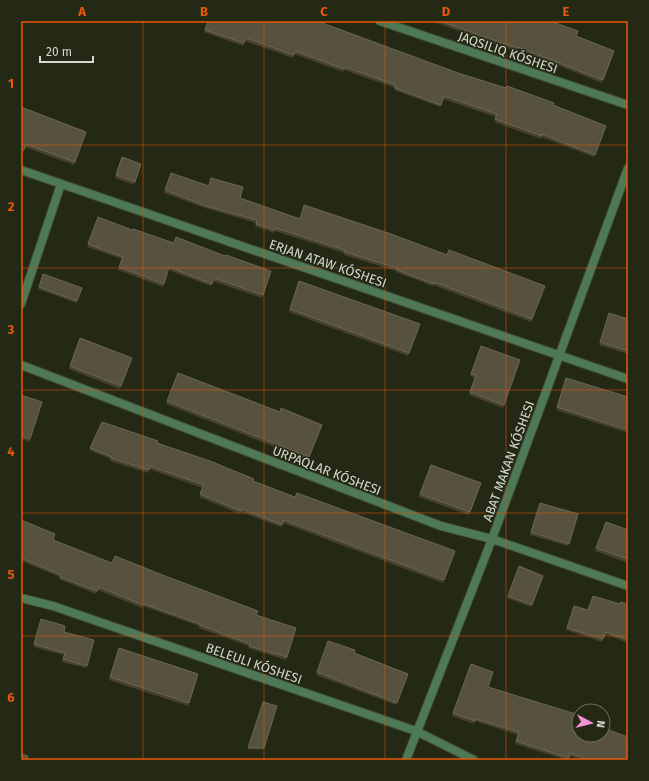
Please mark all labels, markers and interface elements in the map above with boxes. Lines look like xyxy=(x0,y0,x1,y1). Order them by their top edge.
text: A xyxy=(77,4,86,19)
text: B xyxy=(200,4,208,19)
text: C xyxy=(320,4,328,19)
text: D xyxy=(442,4,451,19)
text: E xyxy=(563,4,570,19)
street label: JAQSILIQ KÓSHESI xyxy=(456,28,559,77)
scale bar xyxy=(40,38,93,64)
text: 20 m xyxy=(46,45,72,59)
text: 1 xyxy=(8,76,14,91)
text: 2 xyxy=(8,199,15,214)
street label: ERJAN ATAW KÓSHESI xyxy=(267,236,388,291)
text: 3 xyxy=(7,322,15,337)
street label: ABAT MAKAN KÓSHESI xyxy=(480,399,537,524)
street label: URPAQLAR KÓSHESI xyxy=(270,443,383,498)
text: 4 xyxy=(7,444,15,459)
text: 5 xyxy=(8,567,15,582)
street label: BELEULI KÓSHESI xyxy=(204,640,304,687)
text: 6 xyxy=(7,690,15,705)
north arrow xyxy=(571,703,611,743)
text: N xyxy=(594,720,607,729)

